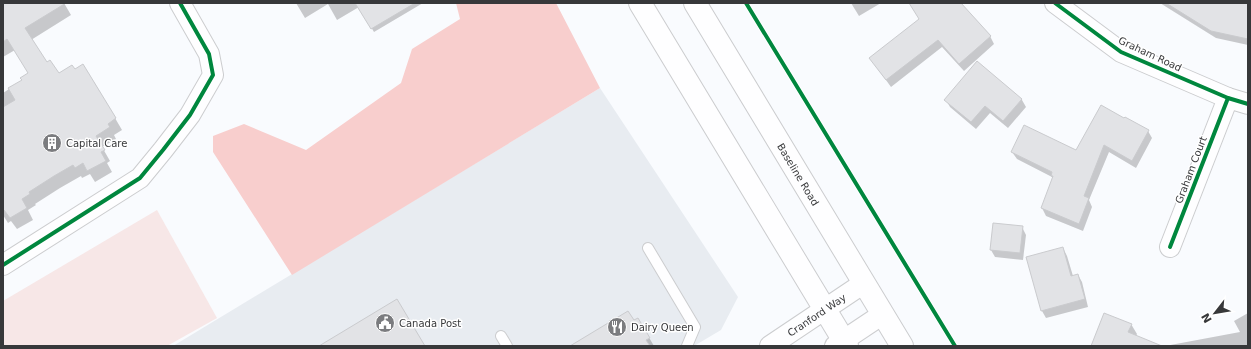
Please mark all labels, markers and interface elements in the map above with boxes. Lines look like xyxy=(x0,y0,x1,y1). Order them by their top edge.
street label: Graham Road xyxy=(1117,35,1183,73)
building icon: Capital Care xyxy=(41,132,63,154)
street label: Graham Court xyxy=(1173,135,1209,205)
place label: Capital Care xyxy=(66,138,127,149)
street label: Baseline Road xyxy=(775,141,821,207)
street label: Cranford Way xyxy=(785,291,848,338)
north arrow xyxy=(1195,293,1235,333)
text: N xyxy=(1199,311,1215,325)
public building icon: Canada Post xyxy=(374,312,396,334)
restaurant icon: Dairy Queen xyxy=(606,316,628,338)
place label: Canada Post xyxy=(399,318,461,329)
place label: Dairy Queen xyxy=(631,322,694,333)

